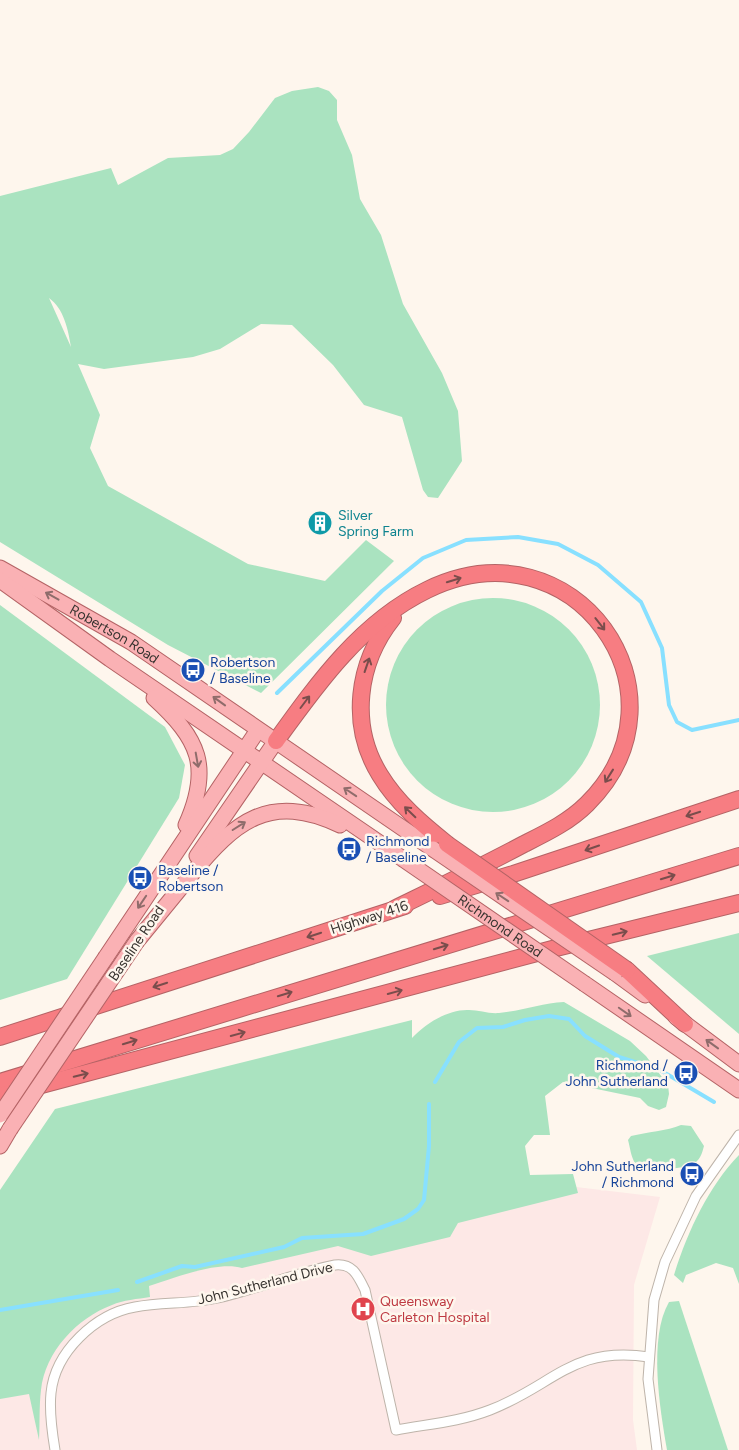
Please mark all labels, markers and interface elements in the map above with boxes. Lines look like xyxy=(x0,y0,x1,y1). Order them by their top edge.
place label: Silver Spring Farm xyxy=(338,507,414,540)
building icon: Silver Spring Farm xyxy=(307,510,333,536)
one-way arrow xyxy=(446,575,462,585)
one-way arrow xyxy=(44,591,59,601)
street label: Robertson Road xyxy=(67,601,162,668)
one-way arrow xyxy=(595,617,605,631)
place label: Robertson / Baseline xyxy=(210,654,275,687)
bus stop icon: Robertson / Baseline xyxy=(180,657,206,683)
one-way arrow xyxy=(363,657,373,673)
one-way arrow xyxy=(300,695,310,709)
one-way arrow xyxy=(212,696,226,707)
one-way arrow xyxy=(193,752,203,768)
one-way arrow xyxy=(603,768,613,782)
one-way arrow xyxy=(343,787,357,797)
one-way arrow xyxy=(404,806,417,818)
one-way arrow xyxy=(685,810,701,819)
one-way arrow xyxy=(231,821,245,831)
place label: Richmond / Baseline xyxy=(366,833,429,866)
bus stop icon: Richmond / Baseline xyxy=(336,836,362,862)
one-way arrow xyxy=(584,843,600,853)
place label: Baseline / Robertson xyxy=(158,862,223,895)
bus stop icon: Baseline / Robertson xyxy=(127,865,153,891)
one-way arrow xyxy=(660,872,676,882)
street label: Richmond Road xyxy=(454,891,546,961)
one-way arrow xyxy=(496,891,510,901)
one-way arrow xyxy=(137,895,147,909)
street label: Highway 416 xyxy=(328,897,410,938)
street label: Baseline Road xyxy=(105,902,168,984)
one-way arrow xyxy=(612,928,628,937)
one-way arrow xyxy=(307,931,323,940)
one-way arrow xyxy=(433,941,449,951)
one-way arrow xyxy=(152,981,168,990)
one-way arrow xyxy=(387,987,403,996)
one-way arrow xyxy=(277,989,293,999)
one-way arrow xyxy=(618,1007,632,1017)
one-way arrow xyxy=(230,1029,246,1038)
one-way arrow xyxy=(122,1037,138,1047)
one-way arrow xyxy=(705,1039,719,1049)
place label: Richmond / John Sutherland xyxy=(565,1057,669,1090)
bus stop icon: Richmond / John Sutherland xyxy=(673,1060,699,1086)
one-way arrow xyxy=(73,1070,89,1079)
place label: John Sutherland / Richmond xyxy=(571,1158,674,1191)
bus stop icon: John Sutherland / Richmond xyxy=(679,1161,705,1187)
street label: John Sutherland Drive xyxy=(196,1258,335,1308)
place label: Queensway Carleton Hospital xyxy=(380,1293,490,1326)
hospital icon: Queensway Carleton Hospital xyxy=(350,1296,376,1322)

